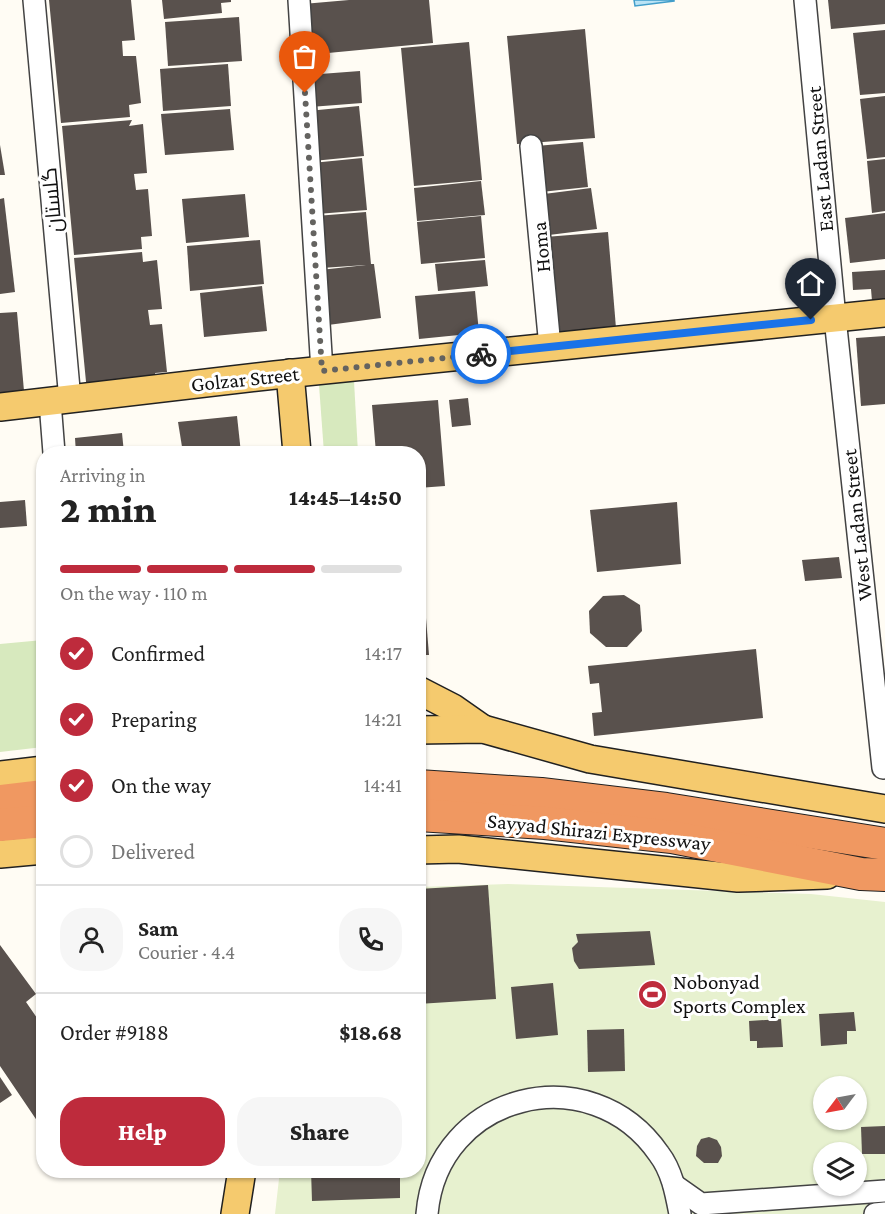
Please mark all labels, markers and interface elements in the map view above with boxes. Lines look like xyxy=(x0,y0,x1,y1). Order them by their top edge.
pin xyxy=(279,31,330,93)
icon: bag xyxy=(288,40,321,73)
street label: East Ladan Street xyxy=(802,84,838,233)
street label: گلستان xyxy=(37,166,68,233)
street label: Homa xyxy=(527,220,555,273)
pin xyxy=(785,258,836,320)
icon: home xyxy=(794,267,827,300)
courier xyxy=(451,324,511,384)
icon: bike xyxy=(465,338,498,371)
street label: Golzar Street xyxy=(190,361,301,397)
street label: West Ladan Street xyxy=(837,447,877,602)
text: Arriving in xyxy=(60,464,145,486)
text: 14:45–14:50 xyxy=(289,485,402,510)
text: 2 min xyxy=(60,487,156,530)
text: On the way · 110 m xyxy=(60,582,207,604)
icon: check xyxy=(60,637,93,670)
text: Confirmed xyxy=(111,641,205,666)
text: 14:17 xyxy=(365,642,402,664)
icon: check xyxy=(60,703,93,736)
text: Preparing xyxy=(111,707,197,732)
text: 14:21 xyxy=(364,708,402,730)
icon: check xyxy=(60,769,93,802)
text: On the way xyxy=(111,773,211,798)
text: 14:41 xyxy=(364,774,402,796)
street label: Sayyad Shirazi Expressway xyxy=(486,808,712,856)
text: Delivered xyxy=(111,839,195,864)
button: person xyxy=(60,908,123,971)
button: phone xyxy=(339,908,402,971)
text: Sam xyxy=(138,916,178,941)
text: Courier · 4.4 xyxy=(138,941,235,963)
place label: Nobonyad Sports Complex xyxy=(673,970,806,1018)
sports icon: Nobonyad Sports Complex xyxy=(636,978,668,1010)
text: Order #9188 xyxy=(60,1020,169,1045)
text: $18.68 xyxy=(339,1020,402,1045)
north arrow xyxy=(813,1076,867,1130)
map controls xyxy=(813,1076,867,1196)
button: Help xyxy=(60,1097,225,1166)
button: Share xyxy=(237,1097,402,1166)
button: layers xyxy=(813,1142,867,1196)

